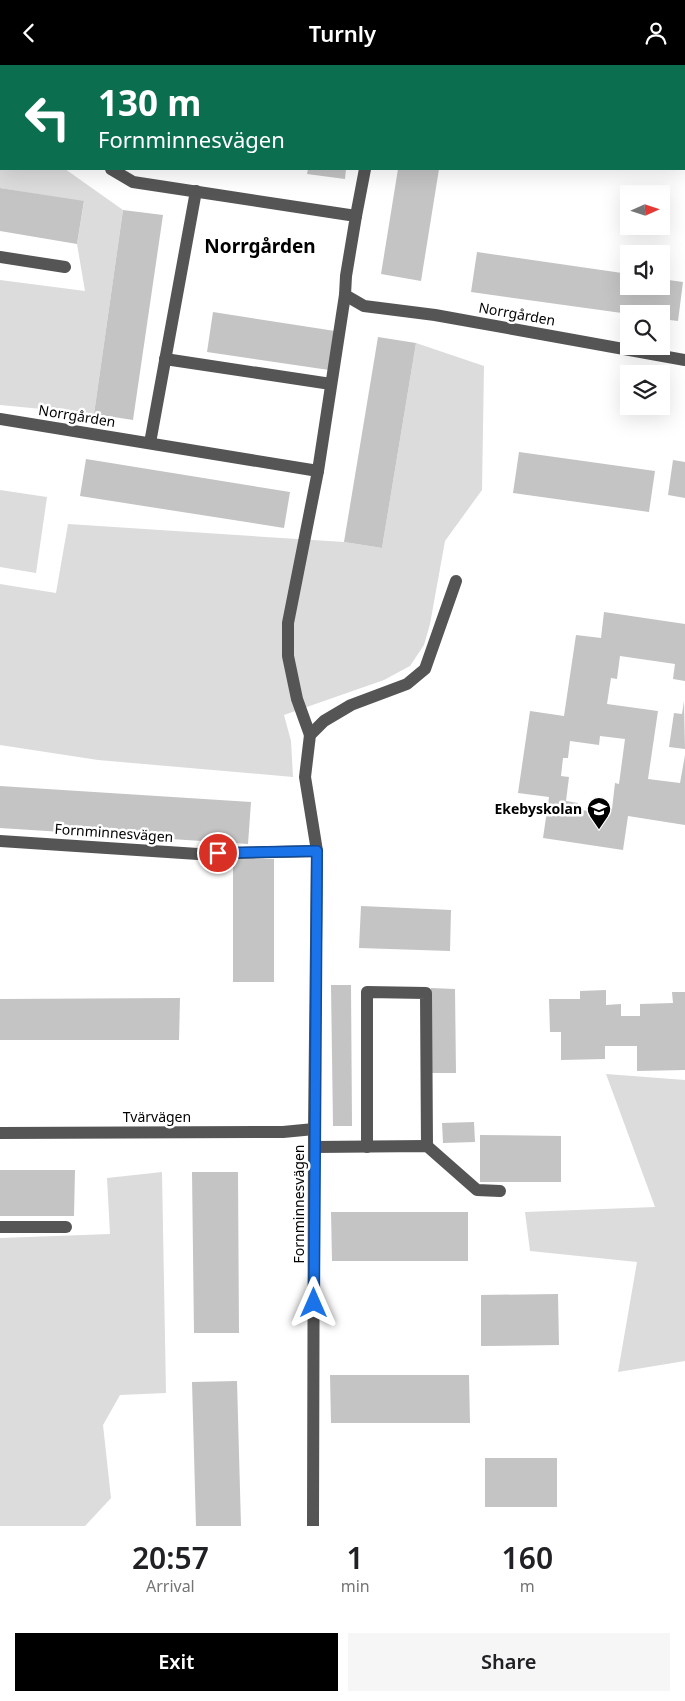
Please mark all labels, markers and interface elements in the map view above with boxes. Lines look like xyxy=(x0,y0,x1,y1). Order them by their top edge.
text: Turnly xyxy=(309,18,376,48)
icon: back xyxy=(15,19,43,47)
icon: person xyxy=(642,19,670,47)
text: 130 m xyxy=(98,79,201,126)
icon: left xyxy=(15,85,80,150)
text: Fornminnesvägen xyxy=(98,124,285,154)
north arrow xyxy=(620,185,670,235)
map controls xyxy=(620,185,670,415)
district label: Norrgården xyxy=(204,233,316,259)
button: sound xyxy=(620,245,670,295)
street label: Norrgården xyxy=(477,297,557,330)
button: search xyxy=(620,305,670,355)
button: layers xyxy=(620,365,670,415)
street label: Norrgården xyxy=(37,400,117,431)
school or university icon: Ekebyskolan xyxy=(586,796,612,830)
place label: Ekebyskolan xyxy=(494,799,582,818)
street label: Fornminnesvägen xyxy=(54,819,174,846)
pin xyxy=(197,832,239,874)
icon: arrive xyxy=(204,839,232,867)
street label: Tvärvägen xyxy=(123,1107,191,1126)
street label: Fornminnesvägen xyxy=(289,1145,308,1263)
position arrow xyxy=(287,1276,339,1328)
text: 20:57 xyxy=(132,1537,209,1578)
text: 1 xyxy=(347,1537,364,1578)
text: 160 xyxy=(502,1537,553,1578)
text: Arrival xyxy=(146,1575,195,1597)
text: min xyxy=(341,1575,370,1597)
text: m xyxy=(520,1575,535,1597)
button: Exit xyxy=(15,1633,338,1691)
button: Share xyxy=(348,1633,670,1691)

